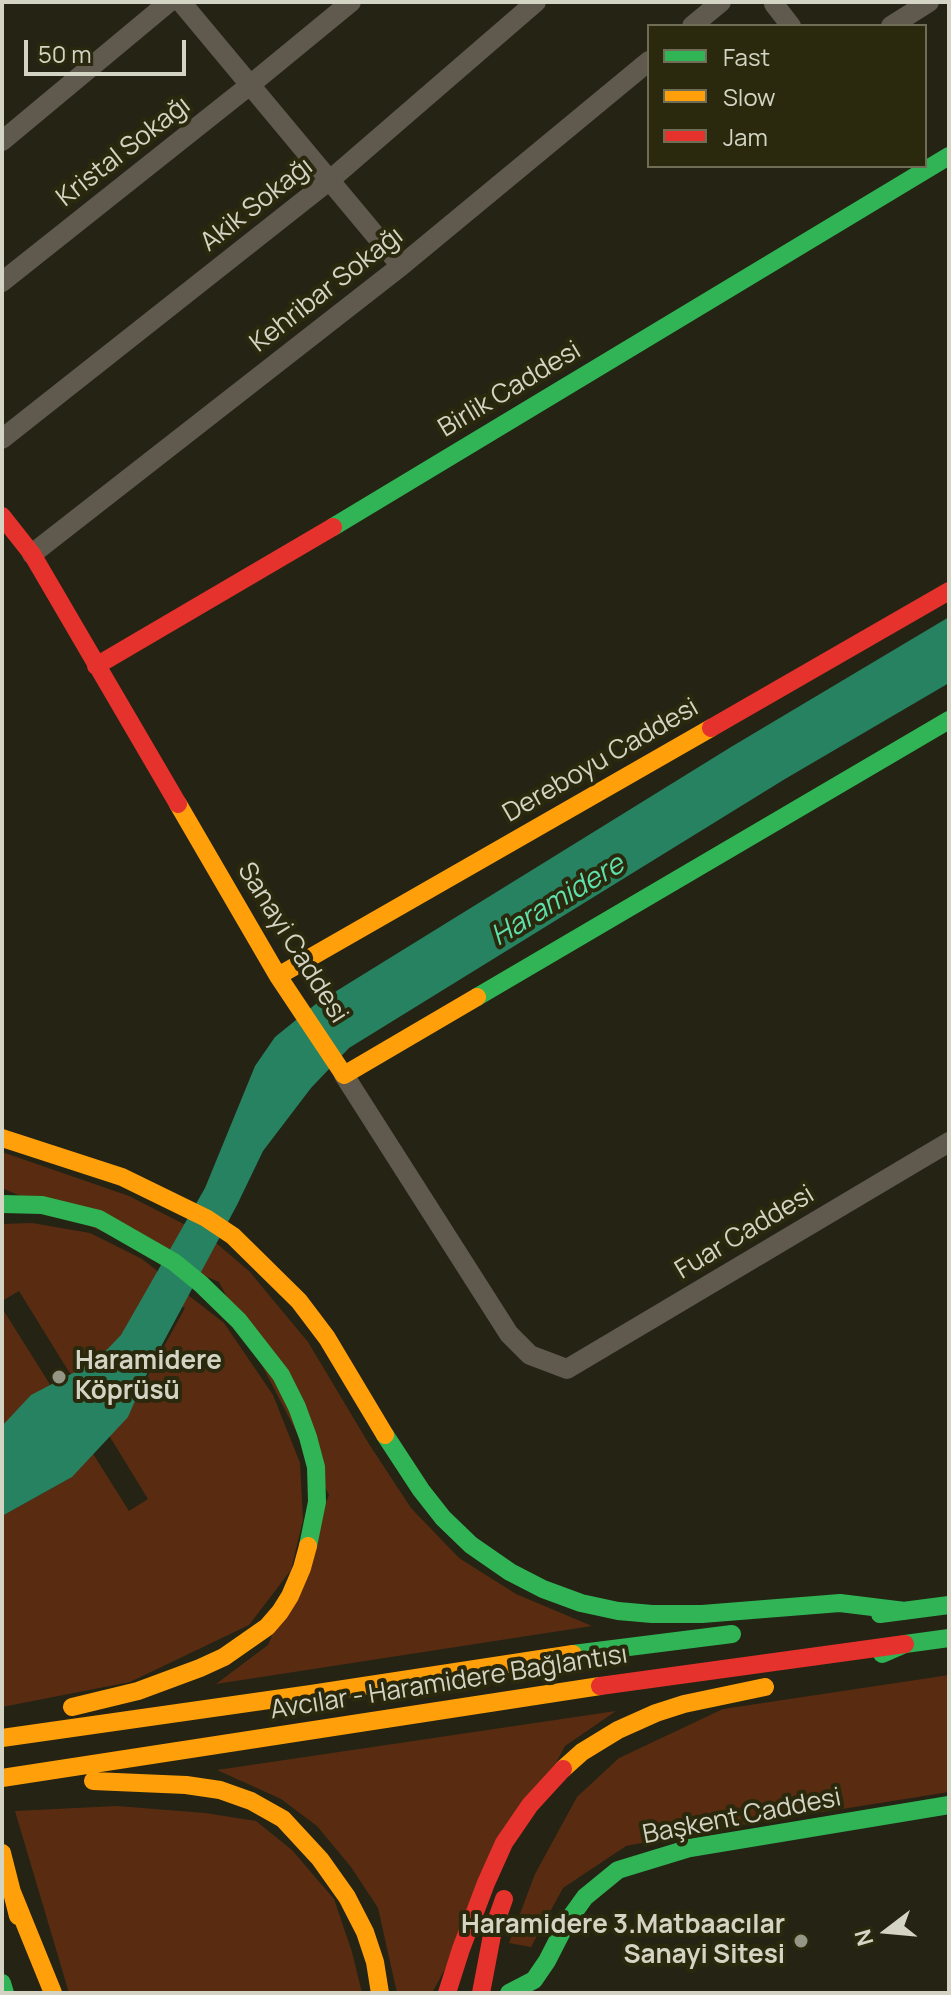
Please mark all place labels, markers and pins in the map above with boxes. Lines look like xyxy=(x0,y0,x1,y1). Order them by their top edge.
place label: Haramidere Köprüsü xyxy=(75,1346,222,1408)
marker: Haramidere Köprüsü xyxy=(50,1368,68,1386)
place label: Haramidere 3.Matbaacılar Sanayi Sitesi xyxy=(461,1910,785,1972)
marker: Haramidere 3.Matbaacılar Sanayi Sitesi xyxy=(792,1932,810,1950)

